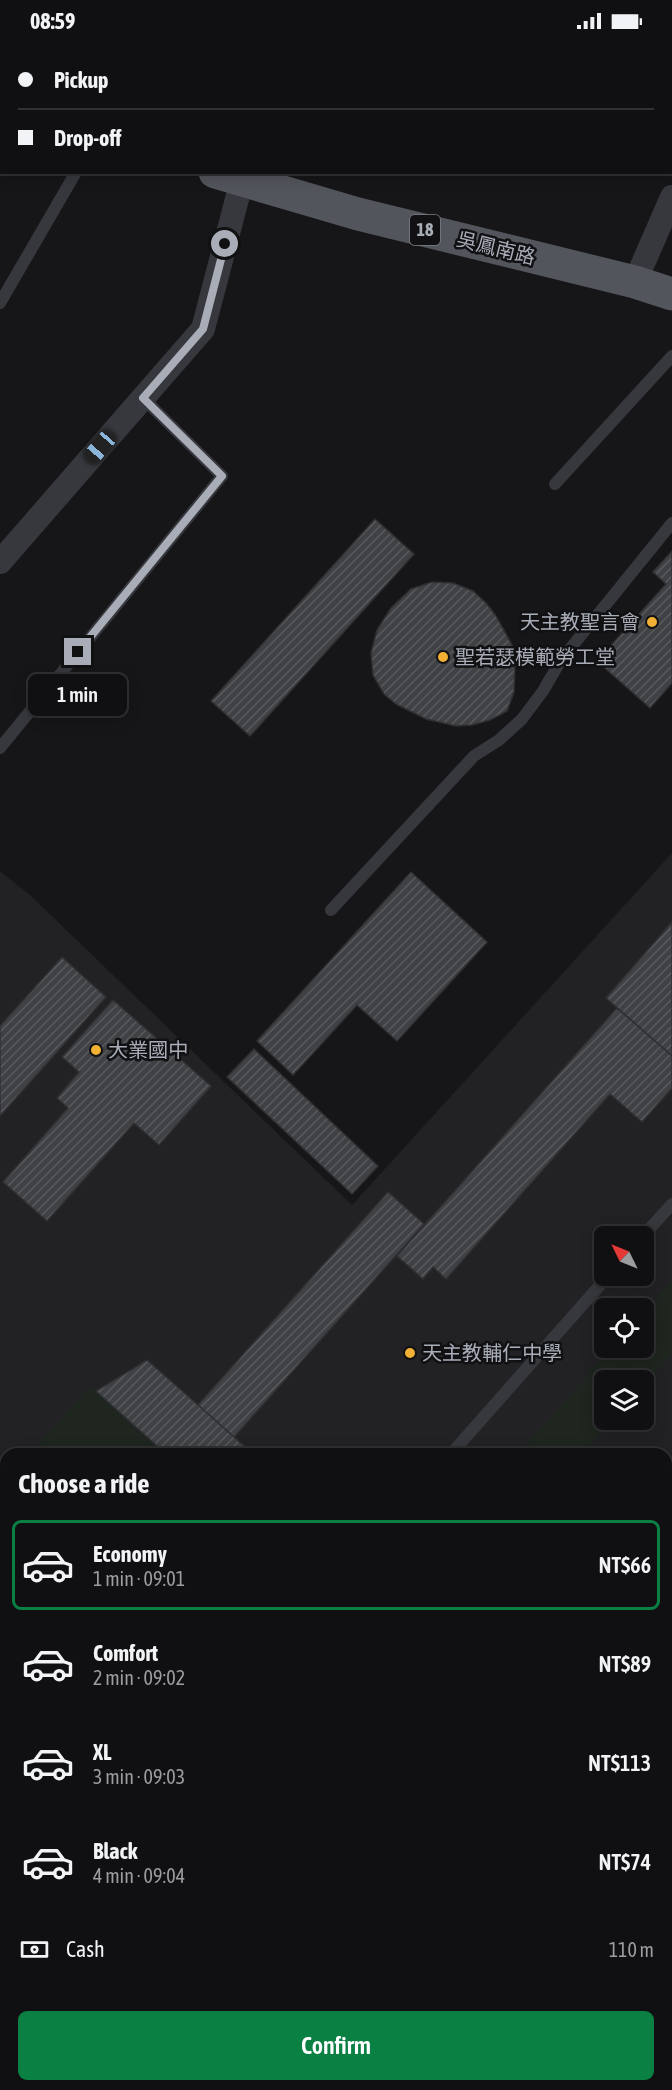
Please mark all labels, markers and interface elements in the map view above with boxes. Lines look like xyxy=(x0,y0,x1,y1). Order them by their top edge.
text: 08:59 xyxy=(30,8,75,34)
text: Pickup xyxy=(54,67,109,93)
text: Drop-off xyxy=(54,125,121,151)
road number: 18 xyxy=(410,215,440,245)
street label: 吳鳳南路 xyxy=(455,227,538,268)
route start xyxy=(211,230,238,257)
car xyxy=(81,428,119,466)
place label: 天主教聖言會 xyxy=(520,610,640,633)
marker: 天主教聖言會 xyxy=(645,615,659,629)
route end xyxy=(64,638,91,665)
place label: 聖若瑟模範勞工堂 xyxy=(455,645,615,668)
marker: 聖若瑟模範勞工堂 xyxy=(436,650,450,664)
callout: 1 min xyxy=(28,673,128,715)
text: 1 min xyxy=(57,683,98,706)
place label: 大業國中 xyxy=(108,1038,188,1061)
marker: 大業國中 xyxy=(89,1043,103,1057)
north arrow xyxy=(594,1226,654,1286)
map controls xyxy=(594,1226,654,1430)
button: locate xyxy=(594,1298,654,1358)
place label: 天主教輔仁中學 xyxy=(422,1341,562,1364)
marker: 天主教輔仁中學 xyxy=(403,1346,417,1360)
button: layers xyxy=(594,1370,654,1430)
text: Choose a ride xyxy=(18,1468,150,1499)
icon: car xyxy=(21,1538,75,1592)
text: Economy xyxy=(93,1541,167,1567)
text: NT$66 xyxy=(598,1552,651,1578)
text: 1 min · 09:01 xyxy=(93,1567,185,1590)
icon: car xyxy=(21,1637,75,1691)
text: Comfort xyxy=(93,1640,158,1666)
text: NT$89 xyxy=(598,1651,651,1677)
text: 2 min · 09:02 xyxy=(93,1666,185,1689)
icon: car xyxy=(21,1736,75,1790)
text: XL xyxy=(93,1739,111,1765)
text: NT$113 xyxy=(588,1750,651,1776)
text: 3 min · 09:03 xyxy=(93,1765,185,1788)
icon: car xyxy=(21,1835,75,1889)
text: Black xyxy=(93,1838,137,1864)
text: NT$74 xyxy=(598,1849,651,1875)
text: 4 min · 09:04 xyxy=(93,1864,185,1887)
icon: cash xyxy=(18,1933,51,1966)
text: Cash xyxy=(66,1936,105,1962)
text: 110 m xyxy=(609,1938,654,1961)
button: Confirm xyxy=(18,2011,654,2080)

